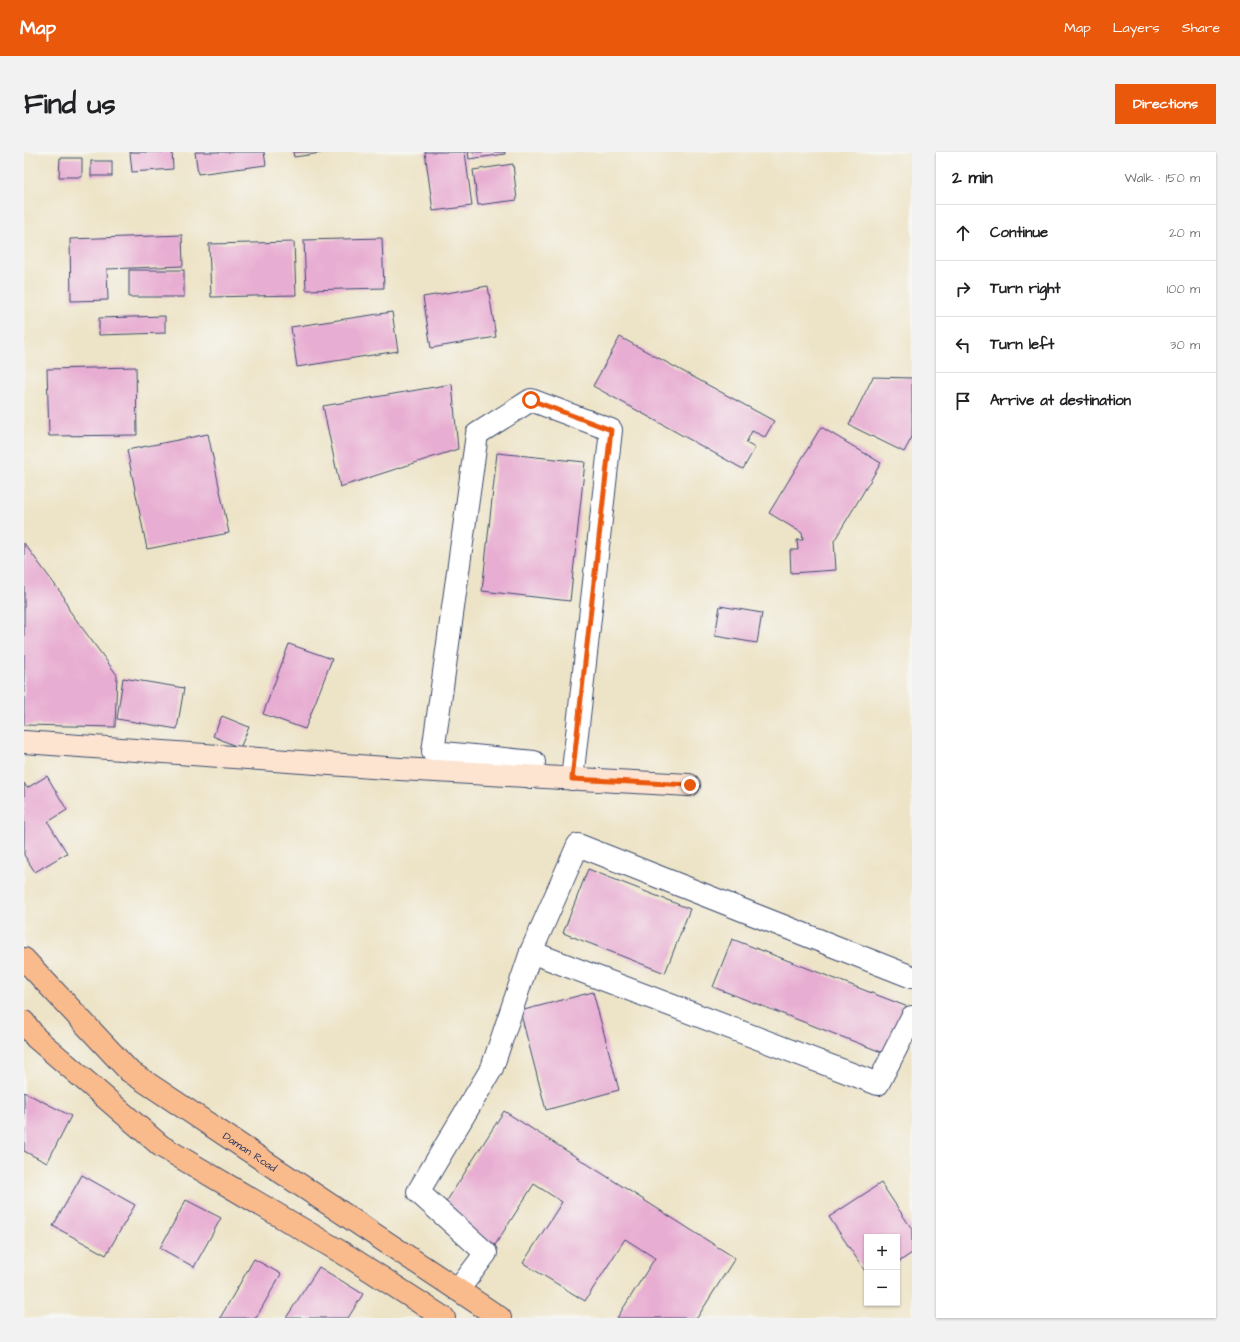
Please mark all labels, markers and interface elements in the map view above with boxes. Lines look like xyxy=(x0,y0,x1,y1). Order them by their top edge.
text: Map xyxy=(20,15,56,42)
text: Map xyxy=(1064,18,1091,38)
text: Layers xyxy=(1113,18,1160,38)
text: Share xyxy=(1182,18,1220,38)
button: Directions xyxy=(1115,84,1216,124)
text: Find us xyxy=(24,85,115,124)
text: 2 min xyxy=(952,166,993,190)
text: Walk · 150 m xyxy=(1125,169,1200,187)
icon: ahead xyxy=(952,222,974,244)
text: Continue xyxy=(990,222,1048,243)
text: 20 m xyxy=(1169,224,1200,242)
icon: right xyxy=(952,278,974,300)
text: Turn right xyxy=(990,278,1061,299)
text: 100 m xyxy=(1167,280,1200,298)
icon: left xyxy=(952,334,974,356)
text: Turn left xyxy=(990,334,1054,355)
text: 30 m xyxy=(1170,336,1200,354)
icon: arrive xyxy=(952,390,974,412)
text: Arrive at destination xyxy=(990,390,1131,411)
route start xyxy=(522,391,540,409)
route end xyxy=(681,776,699,794)
street label: Daman Road xyxy=(220,1129,280,1176)
map controls xyxy=(864,1234,900,1306)
button: + xyxy=(864,1234,900,1270)
button: − xyxy=(864,1270,900,1306)

